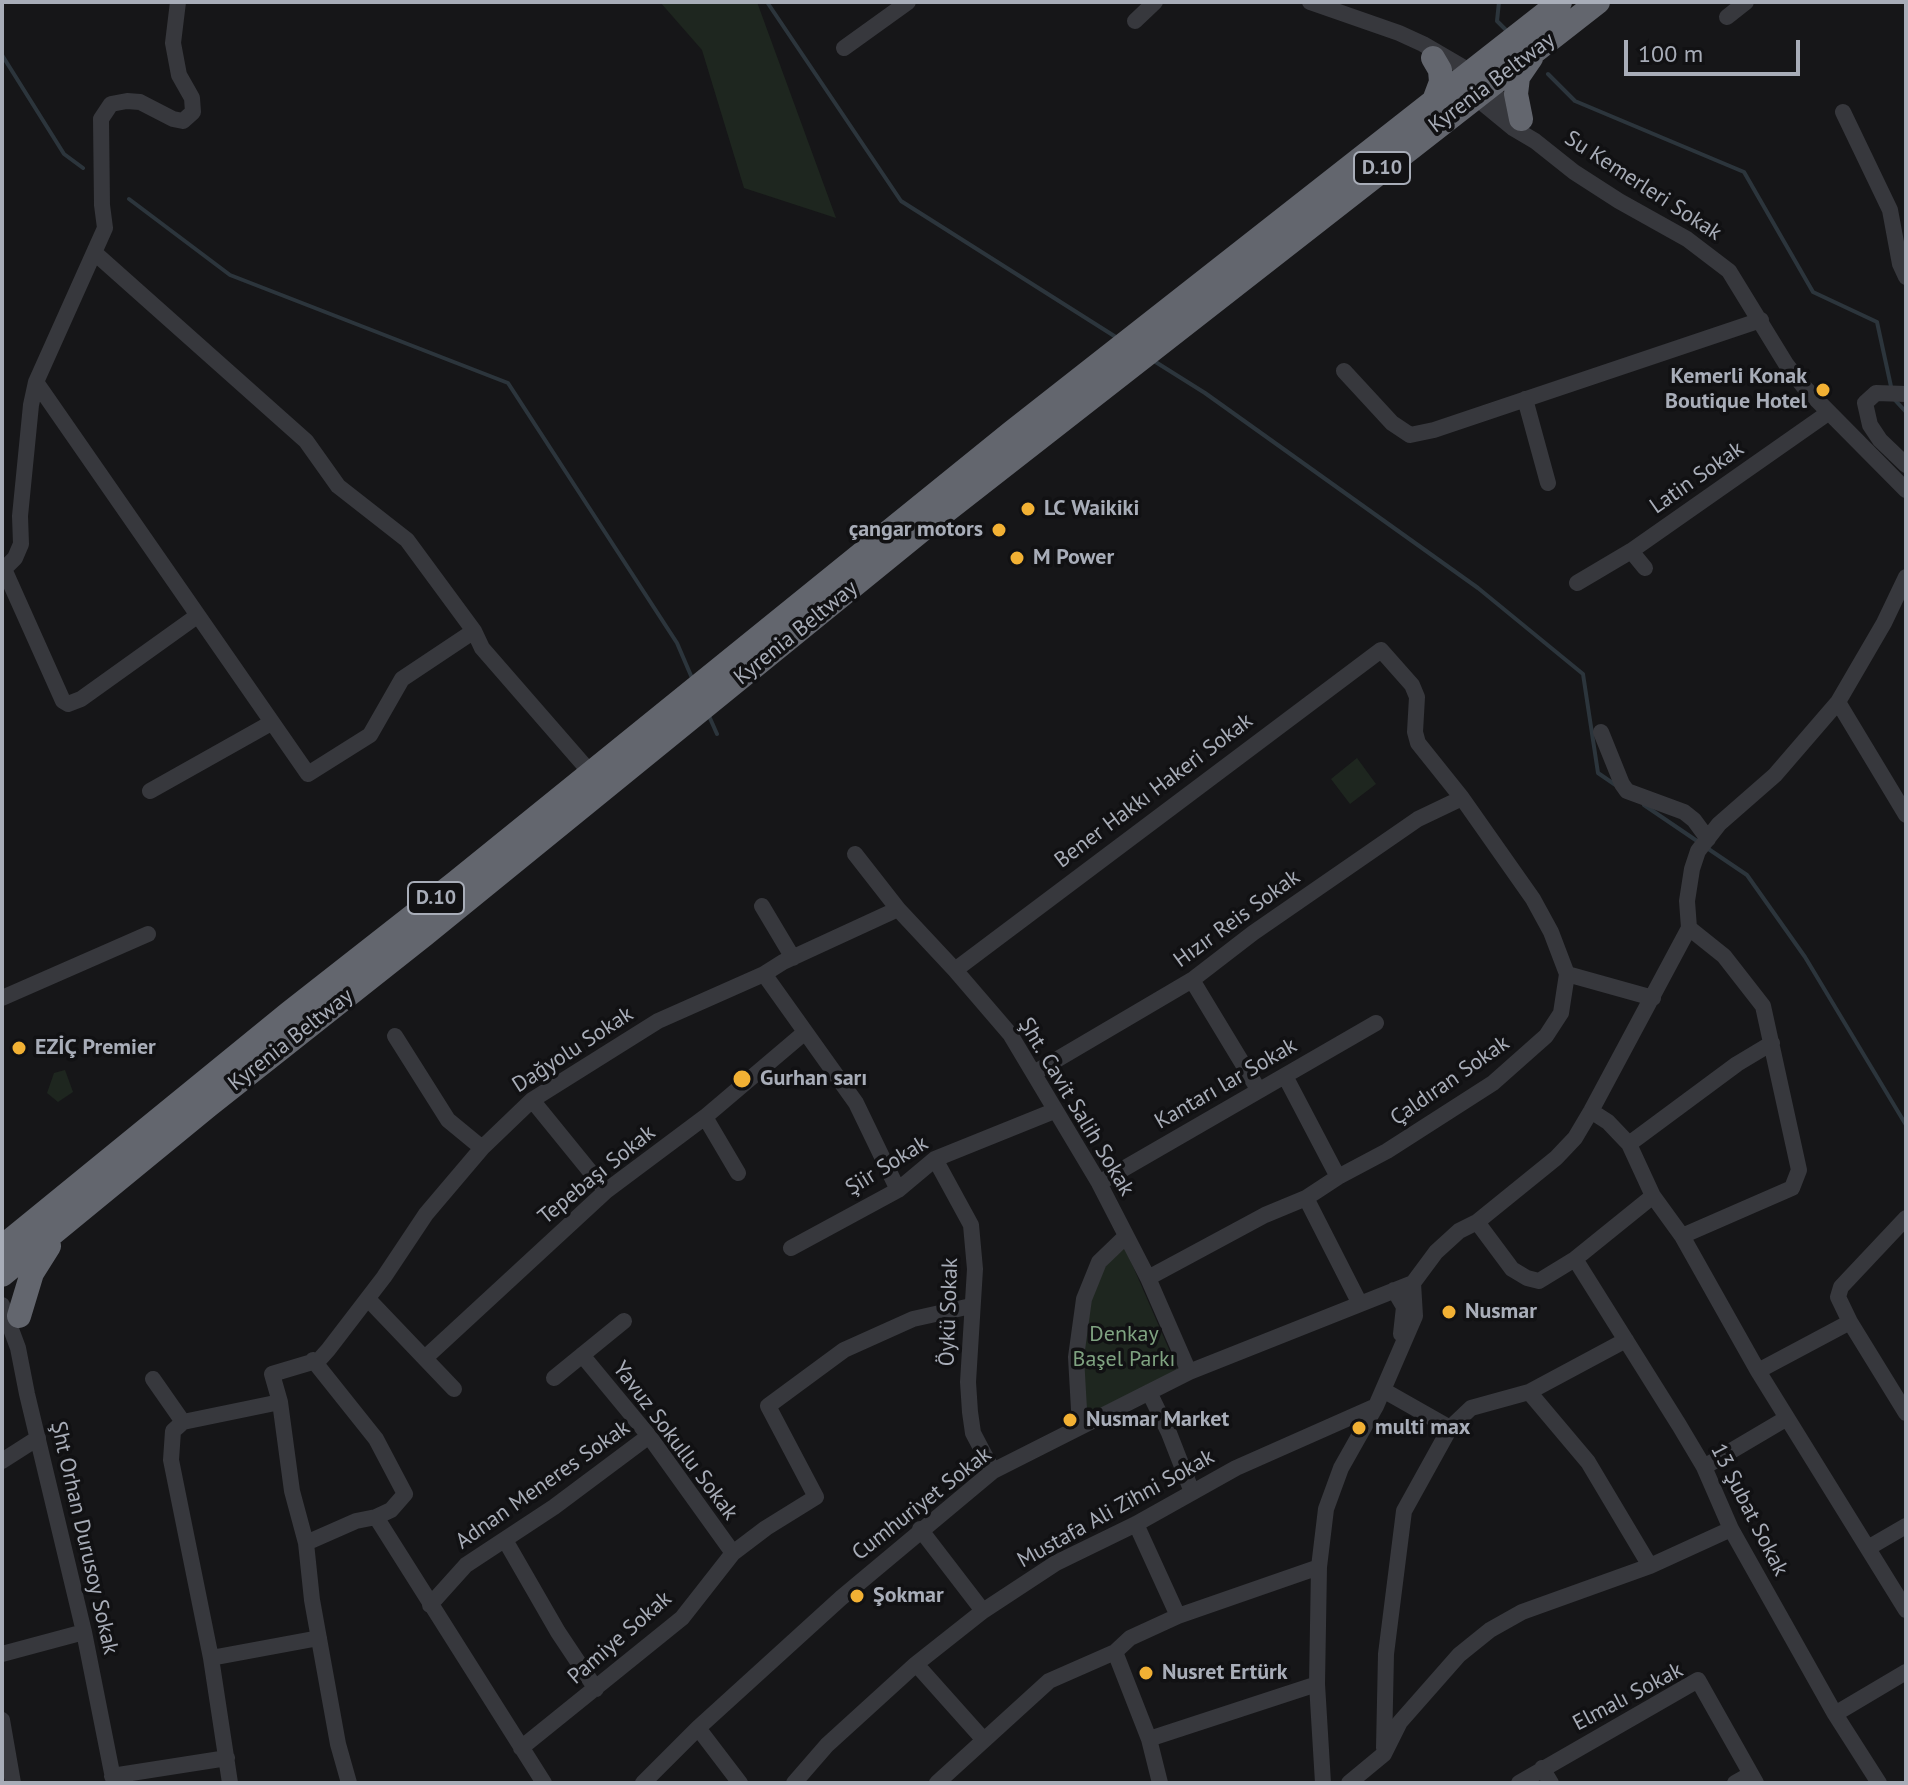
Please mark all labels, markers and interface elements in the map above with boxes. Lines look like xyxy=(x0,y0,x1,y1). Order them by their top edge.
scale bar xyxy=(1628,24,1804,74)
street label: Kyrenia Beltway xyxy=(1424,27,1560,139)
text: 100 m xyxy=(1638,38,1703,69)
street label: Su Kemerleri Sokak xyxy=(1560,125,1726,247)
road number: D.10 xyxy=(1354,152,1410,184)
place label: Kemerli Konak Boutique Hotel xyxy=(1665,364,1807,416)
marker: Kemerli Konak Boutique Hotel xyxy=(1814,381,1832,399)
street label: Latin Sokak xyxy=(1645,436,1749,520)
place label: LC Waikiki xyxy=(1044,496,1139,522)
marker: LC Waikiki xyxy=(1019,500,1037,518)
place label: çangar motors xyxy=(849,517,983,543)
marker: çangar motors xyxy=(990,521,1008,539)
place label: M Power xyxy=(1033,545,1114,571)
marker: M Power xyxy=(1008,549,1026,567)
street label: Kyrenia Beltway xyxy=(729,575,863,691)
street label: Bener Hakkı Hakeri Sokak xyxy=(1050,708,1258,874)
street label: Hızır Reis Sokak xyxy=(1169,864,1305,974)
road number: D.10 xyxy=(408,882,464,914)
street label: Kyrenia Beltway xyxy=(223,983,359,1097)
street label: Dağyolu Sokak xyxy=(508,1001,638,1099)
street label: Şht. Cavit Salih Sokak xyxy=(1012,1013,1140,1201)
street label: Çaldıran Sokak xyxy=(1385,1030,1515,1132)
street label: Kantarı lar Sokak xyxy=(1150,1033,1302,1135)
place label: EZİÇ Premier xyxy=(35,1035,156,1061)
marker: EZİÇ Premier xyxy=(10,1039,28,1057)
place label: Gurhan sarı xyxy=(760,1066,867,1092)
marker: Gurhan sarı xyxy=(731,1068,753,1090)
street label: Tepebaşı Sokak xyxy=(533,1120,661,1230)
street label: Şiir Sokak xyxy=(841,1130,933,1202)
street label: Öykü Sokak xyxy=(934,1257,964,1367)
place label: Nusmar xyxy=(1465,1299,1537,1325)
marker: Nusmar xyxy=(1440,1303,1458,1321)
park label: Denkay Başel Parkı xyxy=(1073,1322,1175,1374)
street label: Yavuz Sokullu Sokak xyxy=(607,1357,743,1525)
place label: Nusmar Market xyxy=(1086,1407,1229,1433)
marker: Nusmar Market xyxy=(1061,1411,1079,1429)
street label: Adnan Meneres Sokak xyxy=(451,1415,635,1555)
place label: multi max xyxy=(1375,1415,1470,1441)
street label: Şht Orhan Durusoy Sokak xyxy=(44,1419,124,1657)
marker: multi max xyxy=(1350,1419,1368,1437)
street label: 13 Şubat Sokak xyxy=(1704,1439,1794,1581)
street label: Cumhuriyet Sokak xyxy=(847,1442,997,1566)
street label: Mustafa Ali Zihni Sokak xyxy=(1013,1444,1219,1574)
place label: Şokmar xyxy=(873,1583,944,1609)
street label: Pamiye Sokak xyxy=(563,1586,677,1690)
marker: Şokmar xyxy=(848,1587,866,1605)
street label: Elmalı Sokak xyxy=(1569,1657,1687,1737)
place label: Nusret Ertürk xyxy=(1162,1660,1288,1686)
marker: Nusret Ertürk xyxy=(1137,1664,1155,1682)

